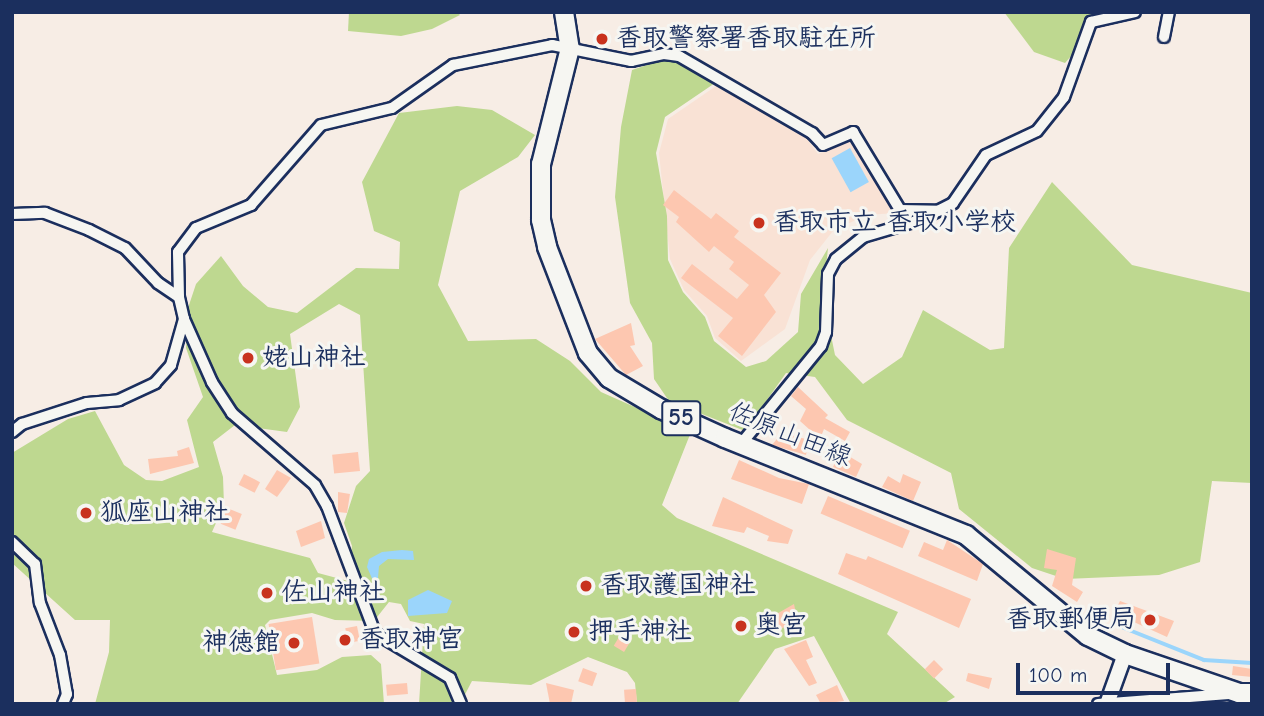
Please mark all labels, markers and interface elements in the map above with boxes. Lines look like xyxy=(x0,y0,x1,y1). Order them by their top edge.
place label: 香取警察署香取駐在所 xyxy=(616,23,876,55)
marker: 香取警察署香取駐在所 xyxy=(594,31,610,47)
place label: 香取市立 香取小学校 xyxy=(773,207,1016,239)
marker: 香取市立 香取小学校 xyxy=(751,215,767,231)
place label: 姥山神社 xyxy=(262,342,366,374)
marker: 姥山神社 xyxy=(240,350,256,366)
street label: 佐原山田線 xyxy=(724,396,856,474)
road number: 55 xyxy=(660,398,702,438)
place label: 狐座山神社 xyxy=(100,497,230,529)
marker: 狐座山神社 xyxy=(78,505,94,521)
place label: 香取護国神社 xyxy=(600,570,756,602)
place label: 佐山神社 xyxy=(281,577,385,609)
marker: 香取護国神社 xyxy=(578,578,594,594)
marker: 佐山神社 xyxy=(259,585,275,601)
place label: 香取郵便局 xyxy=(1006,604,1136,636)
place label: 奥宮 xyxy=(755,610,807,642)
marker: 香取郵便局 xyxy=(1142,612,1158,628)
place label: 押手神社 xyxy=(588,616,692,648)
marker: 奥宮 xyxy=(733,618,749,634)
place label: 香取神宮 xyxy=(359,624,463,656)
marker: 押手神社 xyxy=(566,624,582,640)
place label: 神徳館 xyxy=(202,627,280,659)
marker: 香取神宮 xyxy=(337,632,353,648)
marker: 神徳館 xyxy=(286,635,302,651)
scale bar xyxy=(1019,650,1173,694)
text: 100 m xyxy=(1029,663,1087,687)

